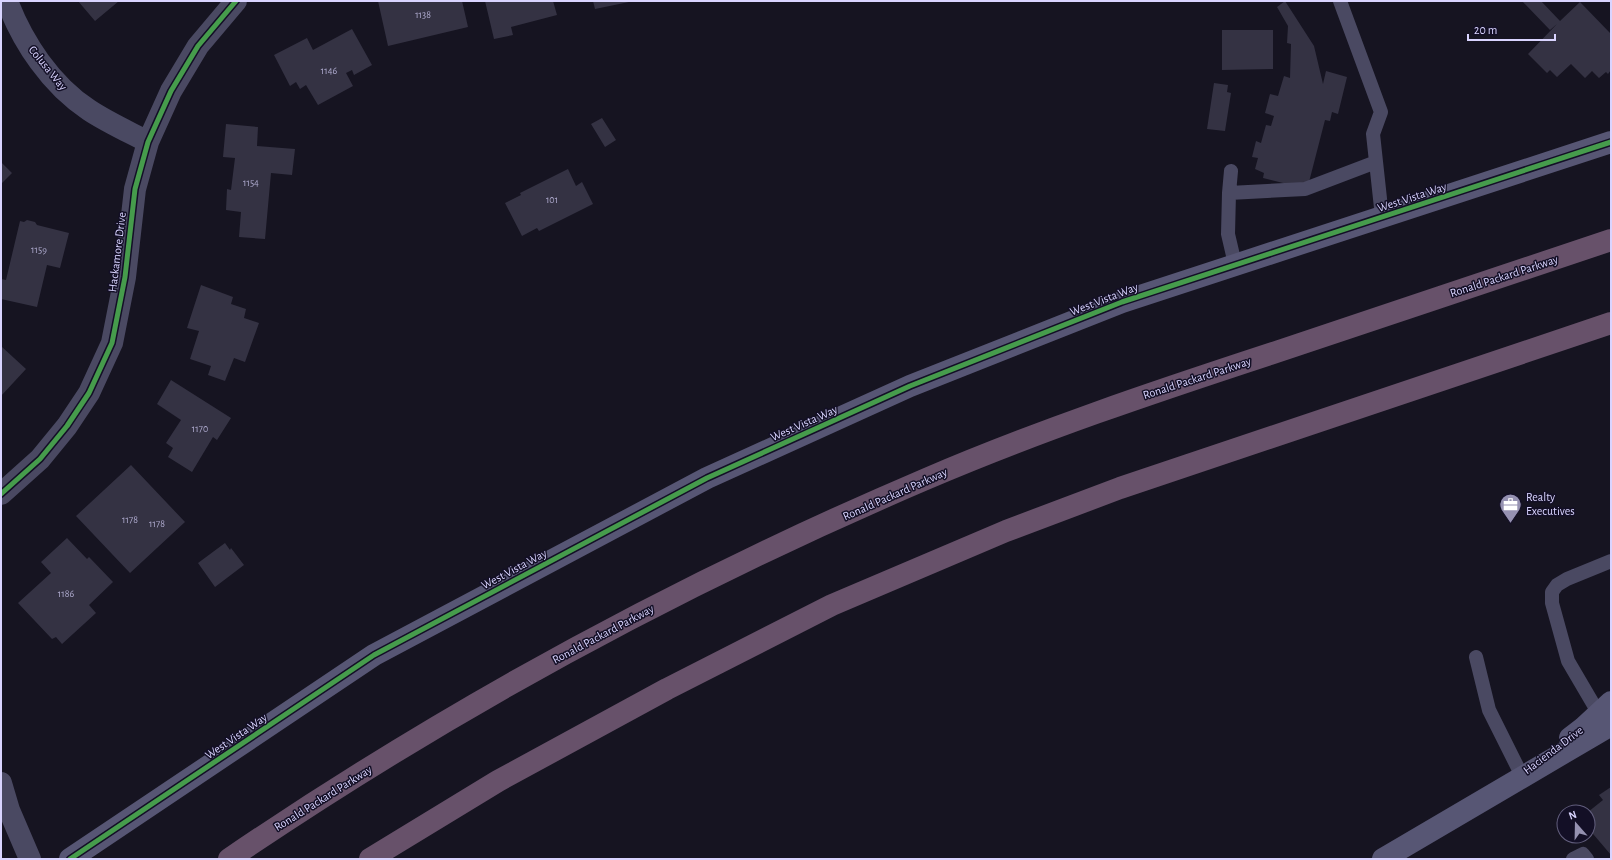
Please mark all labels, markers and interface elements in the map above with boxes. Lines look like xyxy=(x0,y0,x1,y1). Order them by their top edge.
house number: 1138 xyxy=(415,10,431,20)
scale bar xyxy=(1468,16,1555,42)
text: 20 m xyxy=(1474,24,1497,36)
street label: Colusa Way xyxy=(26,43,70,93)
house number: 1146 xyxy=(321,66,337,76)
house number: 1154 xyxy=(243,178,259,188)
street label: West Vista Way xyxy=(1376,180,1448,215)
house number: 101 xyxy=(546,195,558,205)
street label: Hackamore Drive xyxy=(106,211,128,293)
house number: 1159 xyxy=(31,245,47,255)
street label: Ronald Packard Parkway xyxy=(1448,253,1560,300)
street label: West Vista Way xyxy=(1068,280,1140,318)
street label: Ronald Packard Parkway xyxy=(1141,355,1253,402)
street label: West Vista Way xyxy=(769,403,840,444)
house number: 1170 xyxy=(192,424,208,434)
street label: Ronald Packard Parkway xyxy=(841,466,949,523)
office icon: Realty Executives xyxy=(1498,491,1524,524)
place label: Realty Executives xyxy=(1526,491,1575,517)
house number: 1178 xyxy=(122,515,138,525)
house number: 1178 xyxy=(149,519,165,529)
street label: West Vista Way xyxy=(479,547,549,592)
house number: 1186 xyxy=(58,589,74,599)
street label: Ronald Packard Parkway xyxy=(550,602,656,667)
street label: West Vista Way xyxy=(203,711,270,762)
street label: Hacienda Drive xyxy=(1521,724,1585,776)
street label: Ronald Packard Parkway xyxy=(272,763,375,834)
north arrow xyxy=(1556,804,1596,844)
text: N xyxy=(1567,809,1578,822)

